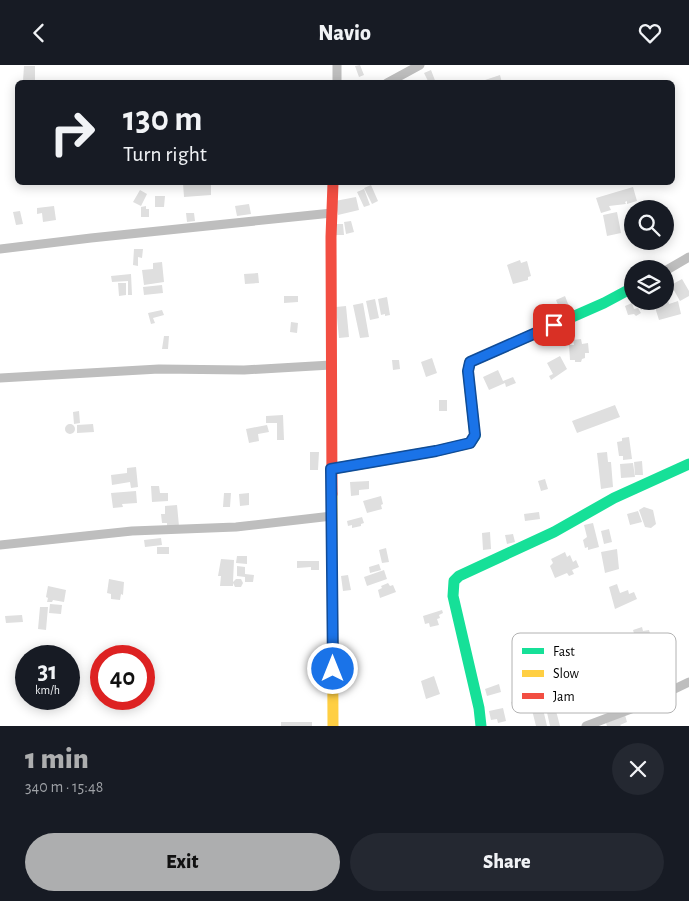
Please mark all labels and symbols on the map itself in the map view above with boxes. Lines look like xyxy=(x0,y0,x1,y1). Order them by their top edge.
pin xyxy=(533,304,575,346)
legend xyxy=(512,633,676,713)
position arrow xyxy=(306,642,358,694)
speed limit sign: 40 xyxy=(90,645,155,710)
text: Fast xyxy=(553,645,575,659)
text: Slow xyxy=(553,667,580,681)
text: Jam xyxy=(553,690,575,704)

